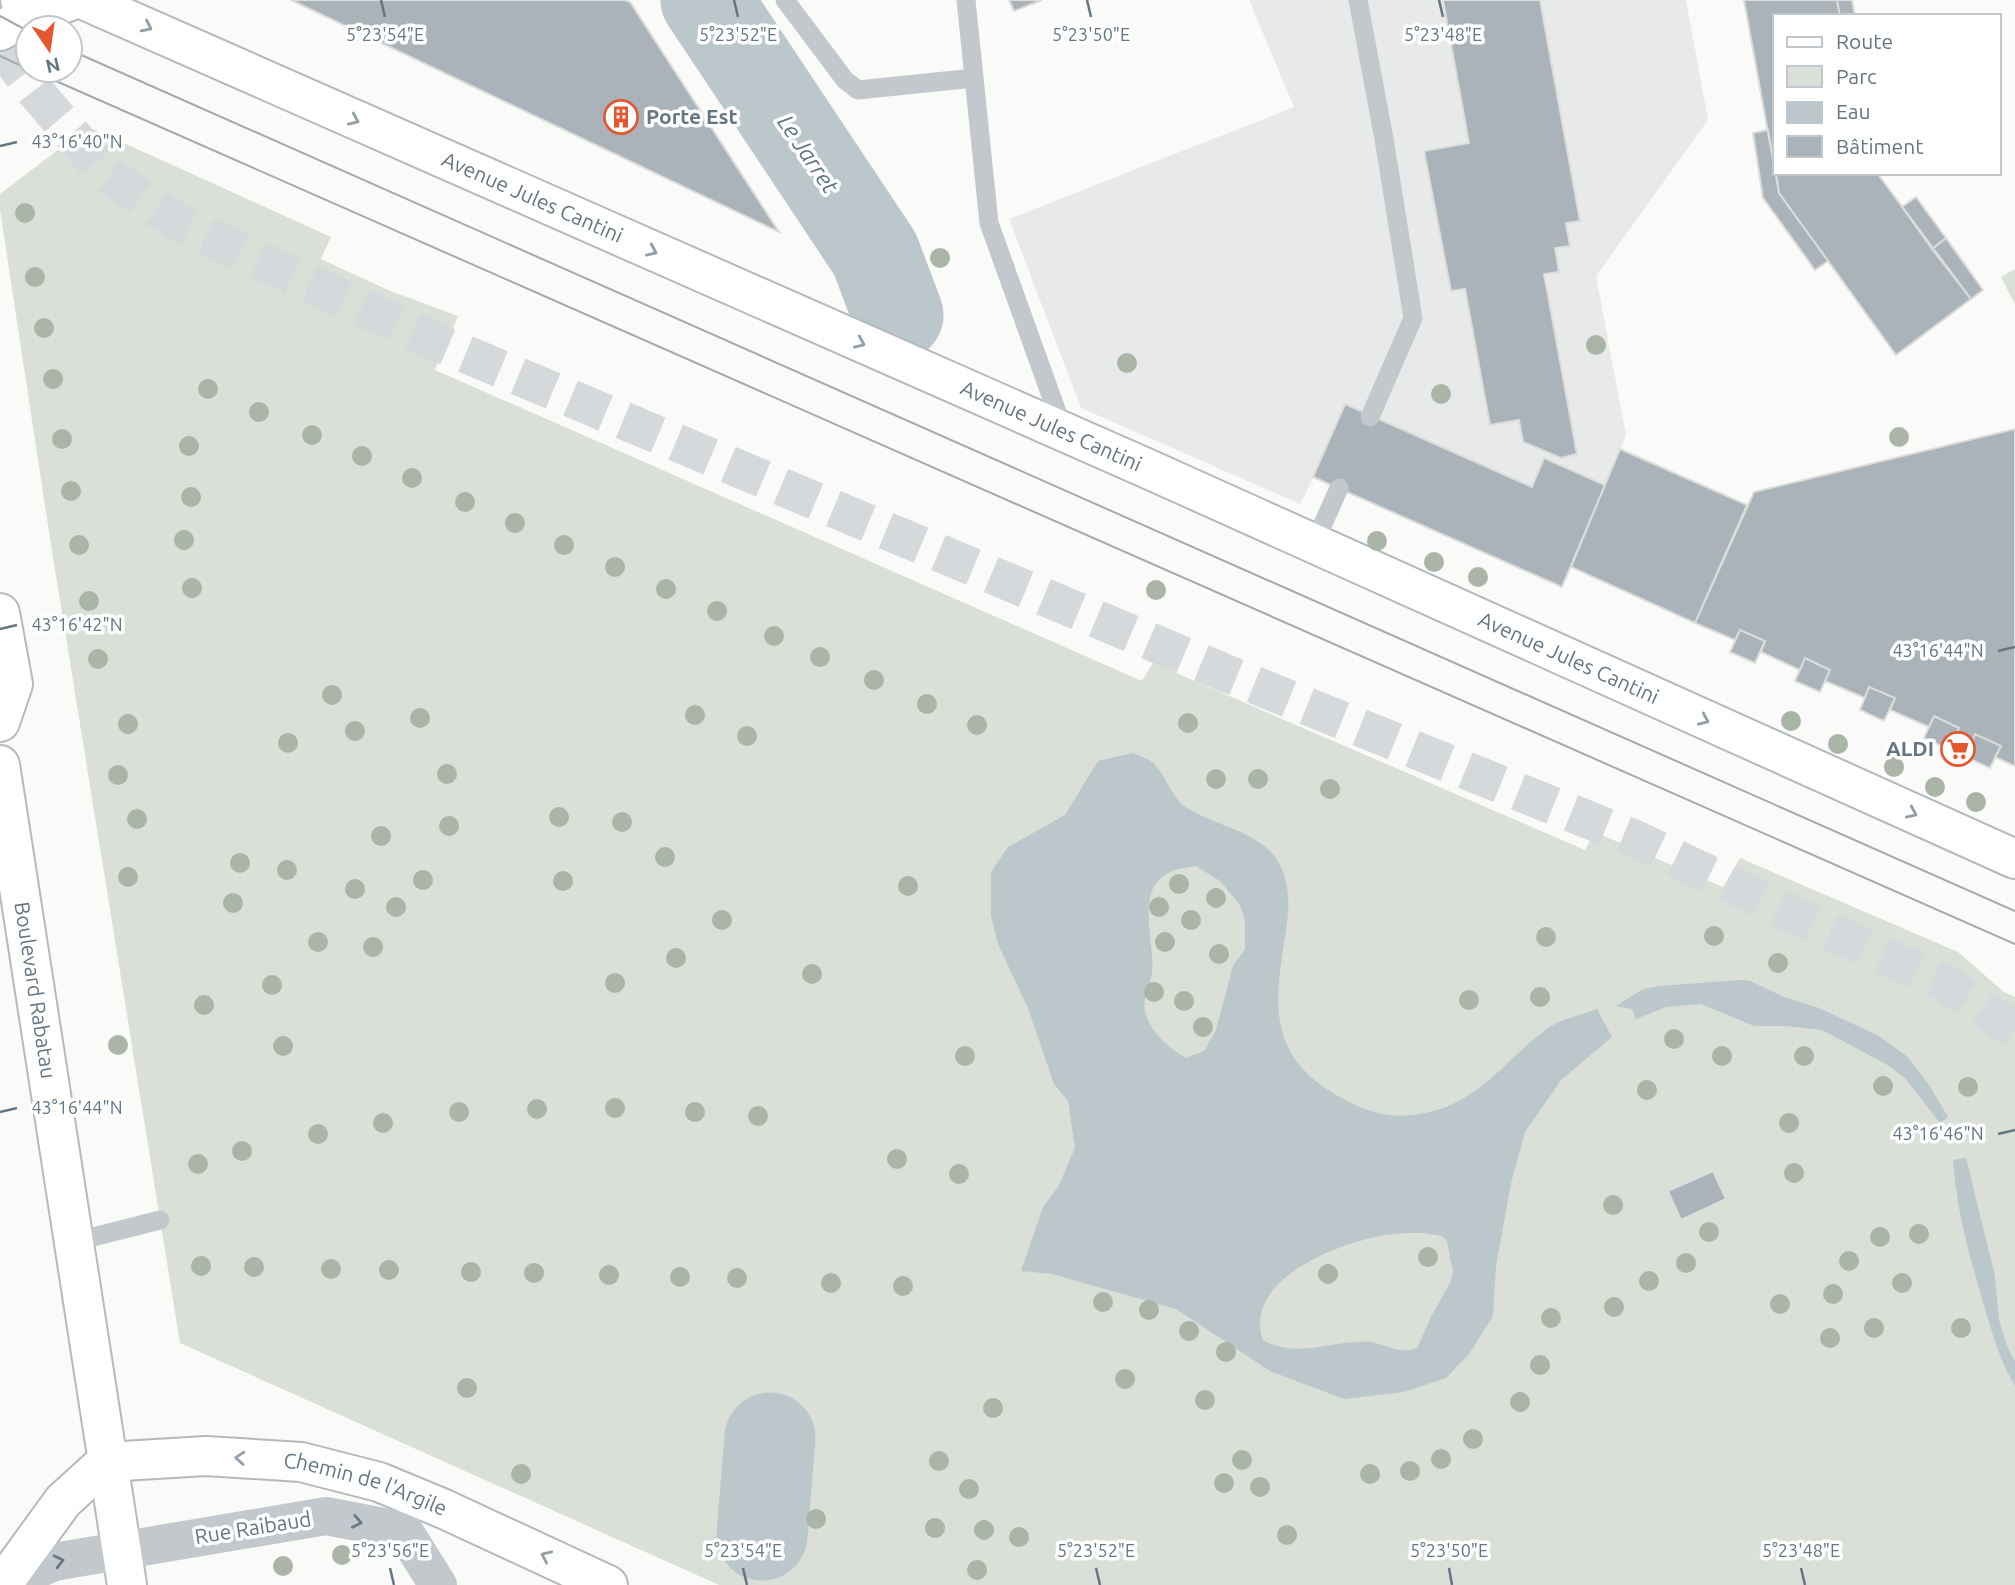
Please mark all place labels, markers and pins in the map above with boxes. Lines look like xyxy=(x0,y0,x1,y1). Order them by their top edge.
building icon: Porte Est xyxy=(602,98,640,136)
place label: Porte Est xyxy=(646,104,738,128)
supermarket icon: ALDI xyxy=(1939,730,1977,768)
place label: ALDI xyxy=(1886,736,1934,760)

